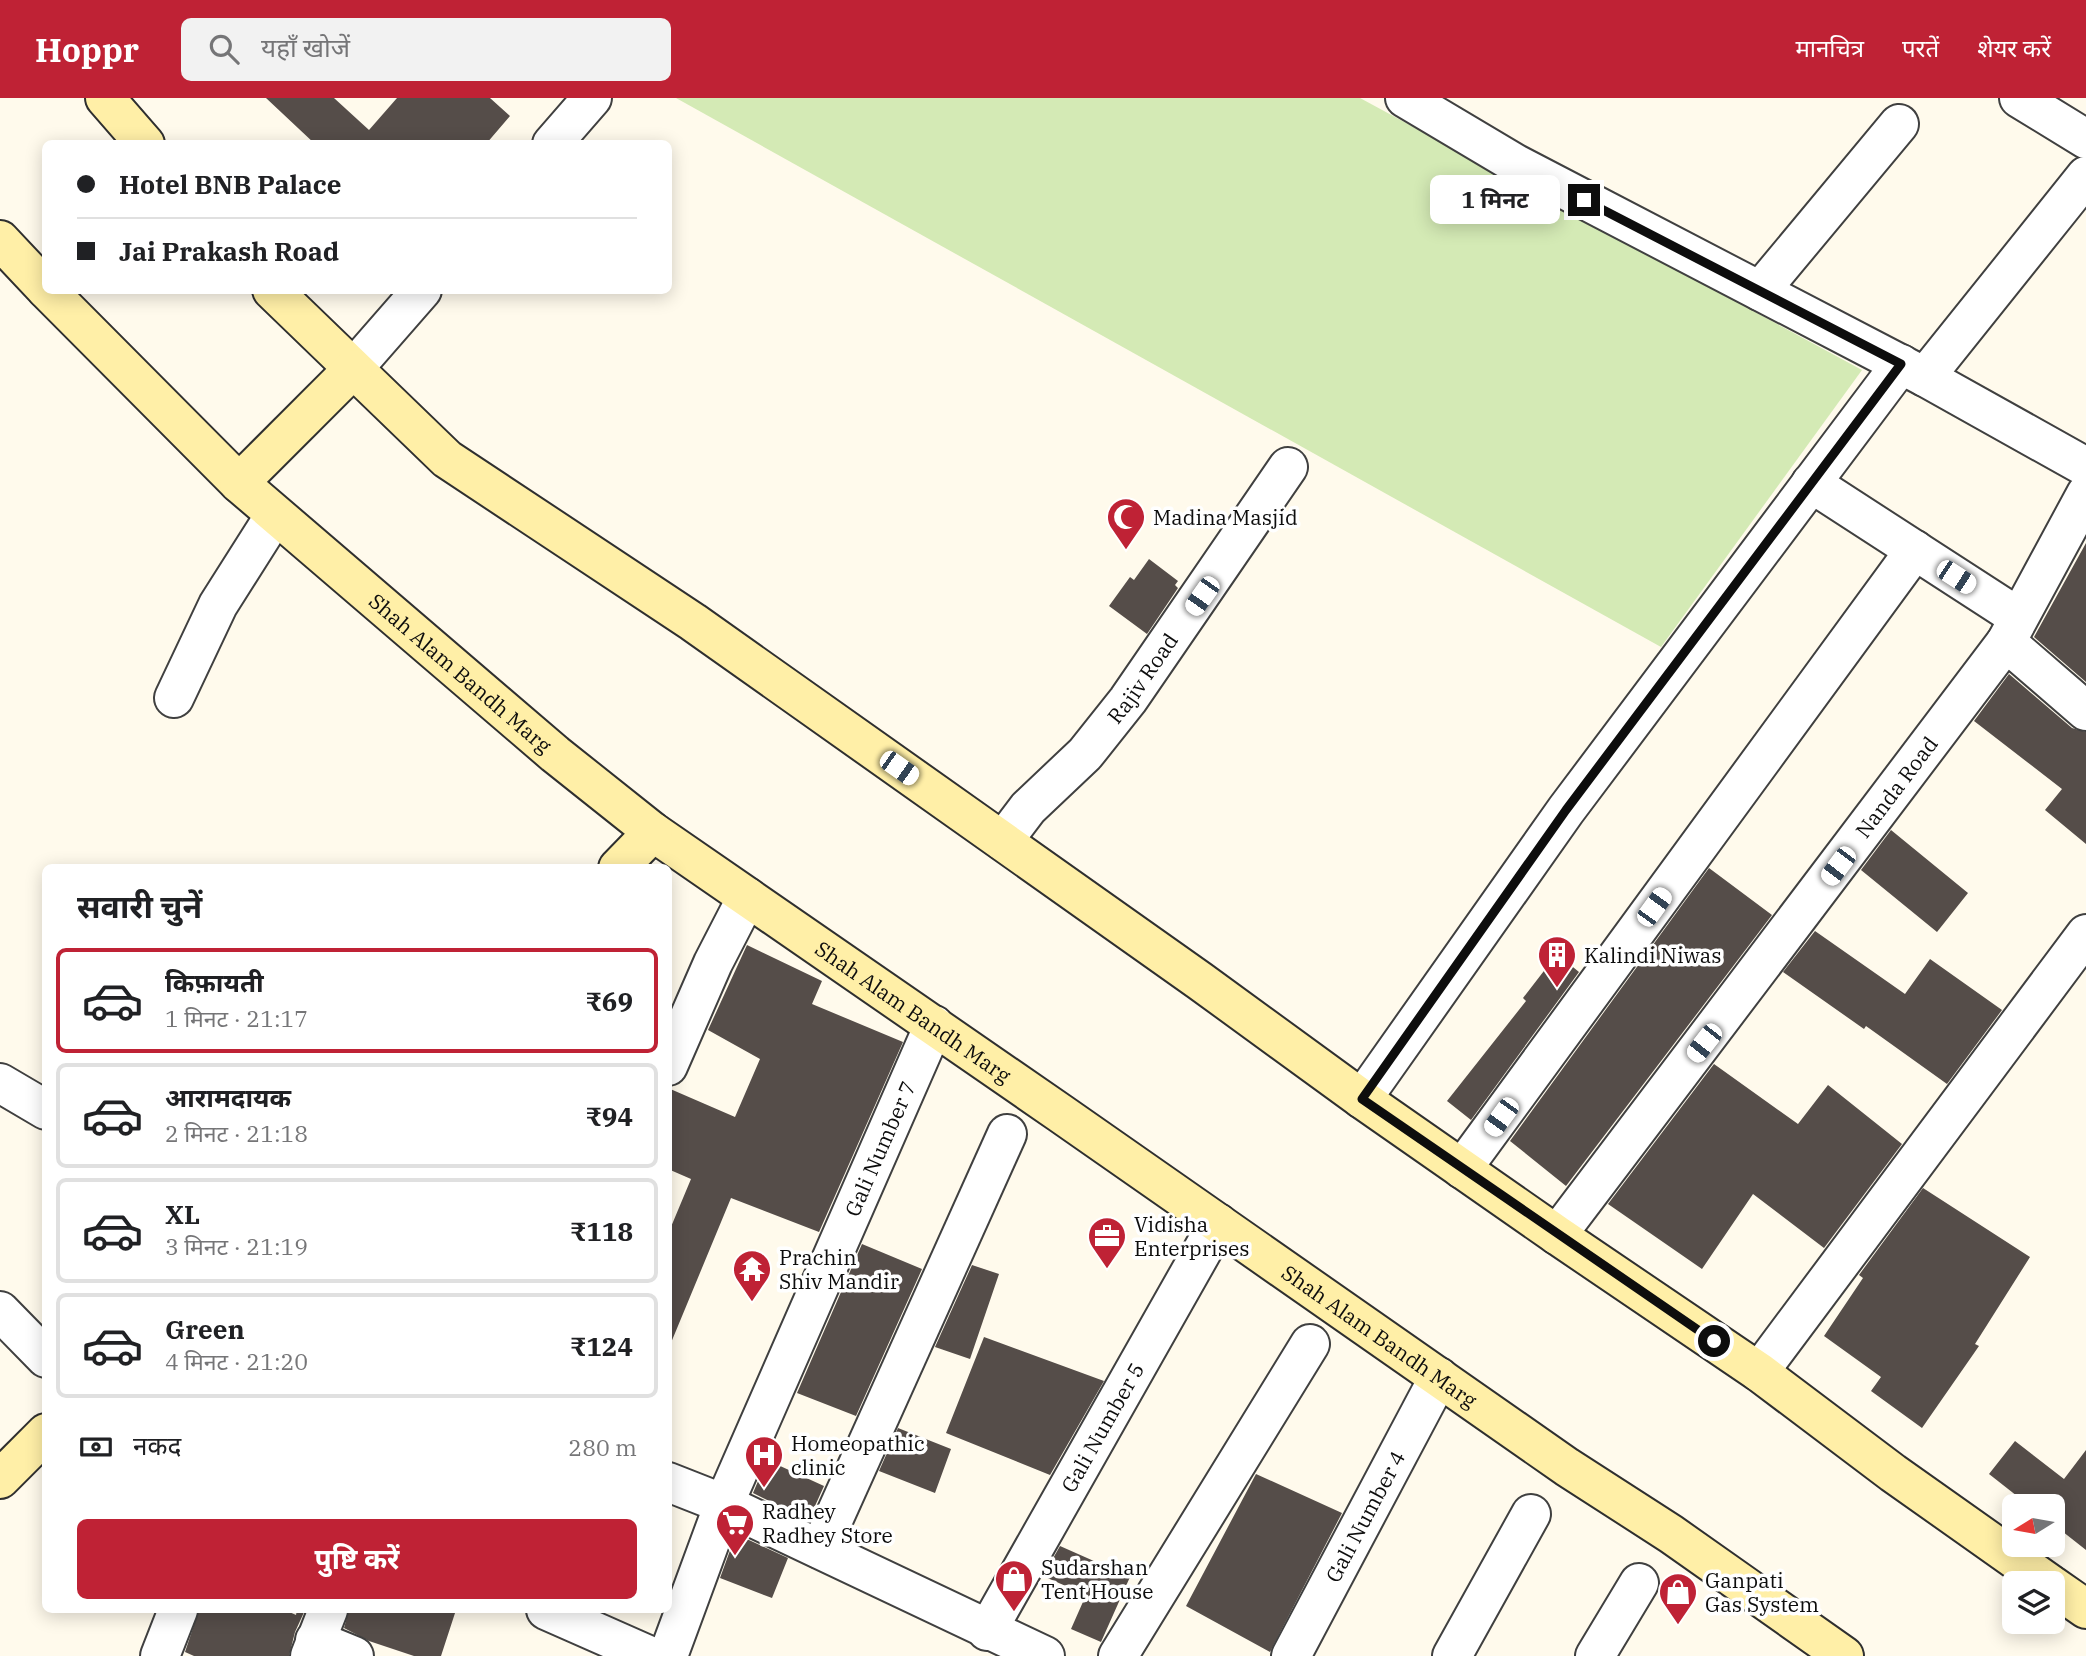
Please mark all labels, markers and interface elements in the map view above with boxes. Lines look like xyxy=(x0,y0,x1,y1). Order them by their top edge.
search box xyxy=(181,18,671,81)
text: Hoppr xyxy=(35,28,139,71)
icon: search xyxy=(205,30,243,68)
text: यहाँ खोजें xyxy=(261,30,350,64)
text: मानचित्र xyxy=(1795,32,1864,64)
text: परतें xyxy=(1902,32,1939,64)
text: शेयर करें xyxy=(1977,32,2051,64)
text: Hotel BNB Palace xyxy=(119,167,341,201)
callout: 1 मिनट xyxy=(1430,176,1560,224)
text: 1 मिनट xyxy=(1461,184,1529,214)
route end xyxy=(1568,184,1600,216)
text: Jai Prakash Road xyxy=(119,234,339,268)
mosque icon: Madina Masjid xyxy=(1105,496,1147,551)
place label: Madina Masjid xyxy=(1153,503,1298,531)
car xyxy=(1933,557,1980,597)
car xyxy=(1182,573,1223,619)
street label: Shah Alam Bandh Marg xyxy=(363,587,558,759)
street label: Rajiv Road xyxy=(1101,627,1184,729)
street label: Nanda Road xyxy=(1849,730,1944,843)
car xyxy=(876,747,923,789)
car xyxy=(1817,843,1860,889)
car xyxy=(1634,884,1675,930)
text: सवारी चुनें xyxy=(77,885,202,927)
street label: Shah Alam Bandh Marg xyxy=(810,934,1017,1089)
building icon: Kalindi Niwas xyxy=(1536,934,1578,989)
place label: Kalindi Niwas xyxy=(1584,941,1721,969)
text: किफ़ायती xyxy=(165,965,264,999)
icon: car xyxy=(81,969,144,1032)
text: ₹69 xyxy=(585,984,633,1018)
text: 1 मिनट · 21:17 xyxy=(165,1003,308,1033)
car xyxy=(1683,1020,1726,1066)
street label: Gali Number 7 xyxy=(838,1077,922,1221)
text: आरामदायक xyxy=(165,1080,291,1114)
icon: car xyxy=(81,1084,144,1147)
car xyxy=(1481,1094,1522,1140)
text: ₹94 xyxy=(585,1099,633,1133)
text: 2 मिनट · 21:18 xyxy=(165,1118,308,1148)
text: XL xyxy=(165,1197,200,1231)
icon: car xyxy=(81,1199,144,1262)
place label: Vidisha Enterprises xyxy=(1134,1210,1249,1262)
text: ₹118 xyxy=(570,1214,633,1248)
office icon: Vidisha Enterprises xyxy=(1086,1215,1128,1270)
text: 3 मिनट · 21:19 xyxy=(165,1231,308,1261)
place label: Prachin Shiv Mandir xyxy=(779,1243,900,1295)
temple icon: Prachin Shiv Mandir xyxy=(731,1248,773,1303)
street label: Shah Alam Bandh Marg xyxy=(1276,1258,1483,1414)
text: Green xyxy=(165,1312,245,1346)
icon: car xyxy=(81,1314,144,1377)
route start xyxy=(1698,1325,1730,1357)
text: ₹124 xyxy=(570,1329,633,1363)
text: 4 मिनट · 21:20 xyxy=(165,1346,308,1376)
street label: Gali Number 5 xyxy=(1054,1357,1150,1497)
icon: cash xyxy=(77,1428,115,1466)
text: नकद xyxy=(133,1428,181,1462)
place label: Homeopathic clinic xyxy=(791,1429,925,1481)
text: 280 m xyxy=(568,1432,637,1462)
hospital icon: Homeopathic clinic xyxy=(743,1434,785,1489)
street label: Gali Number 4 xyxy=(1319,1446,1411,1587)
north arrow xyxy=(2002,1494,2065,1558)
map controls xyxy=(2002,1494,2065,1634)
place label: Radhey Radhey Store xyxy=(762,1497,893,1549)
supermarket icon: Radhey Radhey Store xyxy=(714,1502,756,1557)
button: पुष्टि करें xyxy=(77,1519,637,1599)
place label: Sudarshan Tent House xyxy=(1041,1553,1154,1605)
shop icon: Sudarshan Tent House xyxy=(993,1558,1035,1613)
place label: Ganpati Gas System xyxy=(1705,1566,1819,1618)
shop icon: Ganpati Gas System xyxy=(1657,1571,1699,1626)
button: layers xyxy=(2002,1571,2065,1634)

